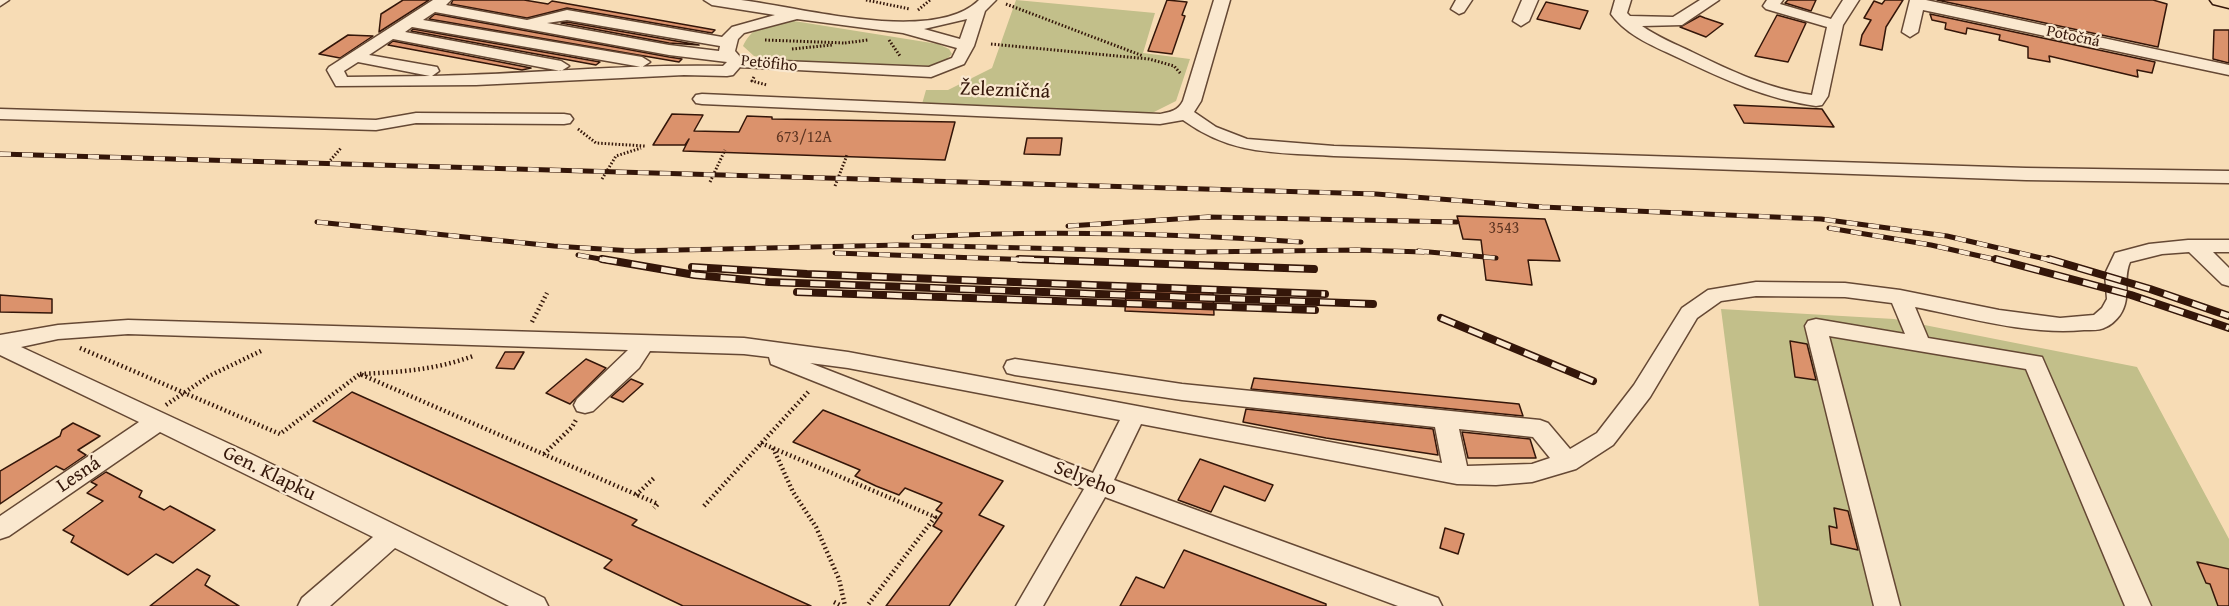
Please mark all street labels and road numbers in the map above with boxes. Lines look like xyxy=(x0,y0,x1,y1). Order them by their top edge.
street label: Potočná xyxy=(2044,22,2102,52)
street label: Petöfiho xyxy=(740,51,798,77)
street label: Železničná xyxy=(960,77,1050,105)
street label: Gen. Klapku xyxy=(219,441,319,507)
street label: Lesná xyxy=(52,452,106,498)
street label: Selyeho xyxy=(1050,456,1120,502)

